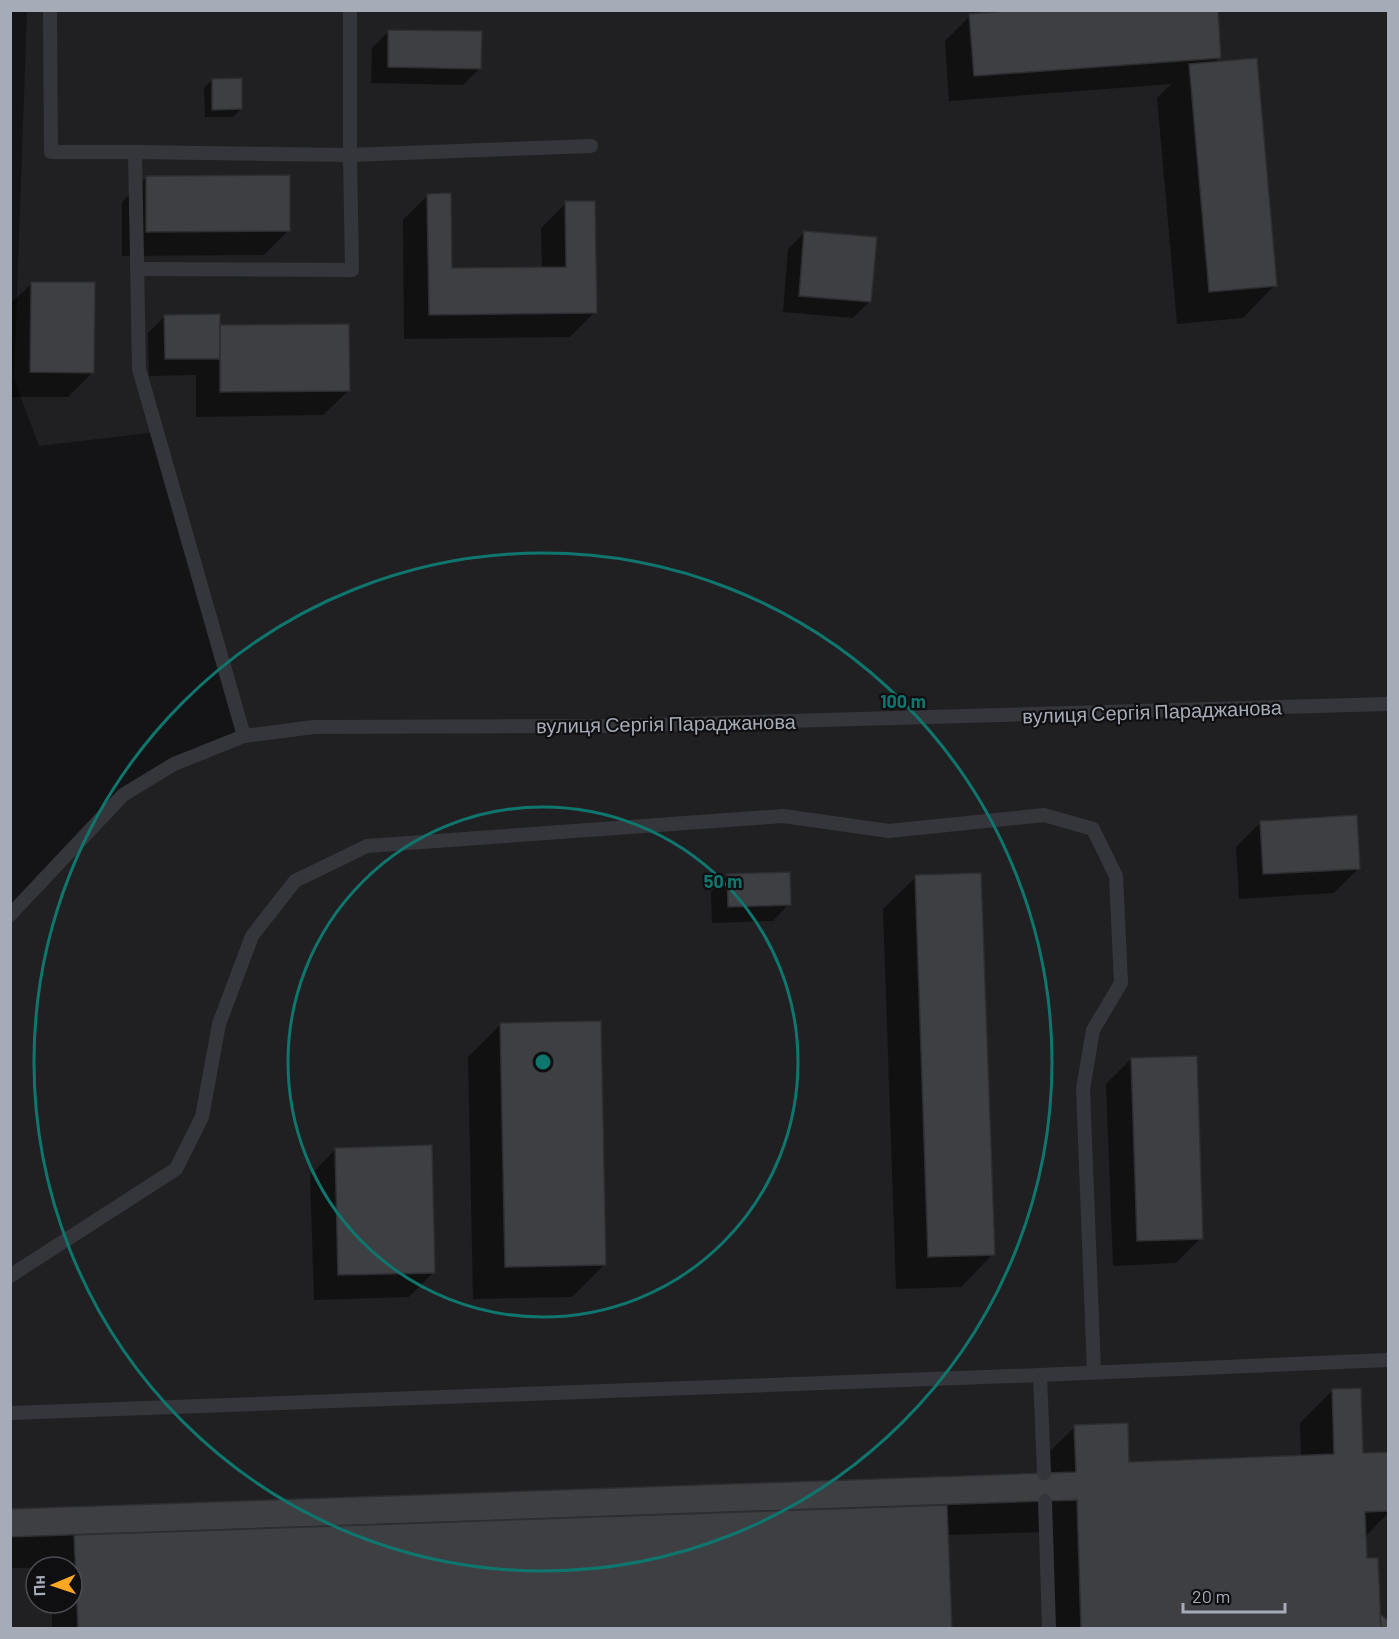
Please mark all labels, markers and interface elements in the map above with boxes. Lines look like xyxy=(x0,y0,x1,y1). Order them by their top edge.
text: 100 m xyxy=(880,690,926,712)
street label: вулиця Сергія Параджанова xyxy=(1022,694,1283,728)
street label: вулиця Сергія Параджанова xyxy=(536,709,797,737)
text: 50 m xyxy=(704,870,742,892)
centre of rings xyxy=(533,1052,553,1072)
north arrow xyxy=(24,1555,84,1615)
text: Пн xyxy=(29,1575,48,1596)
scale bar xyxy=(1183,1576,1285,1614)
text: 20 m xyxy=(1192,1585,1230,1607)

